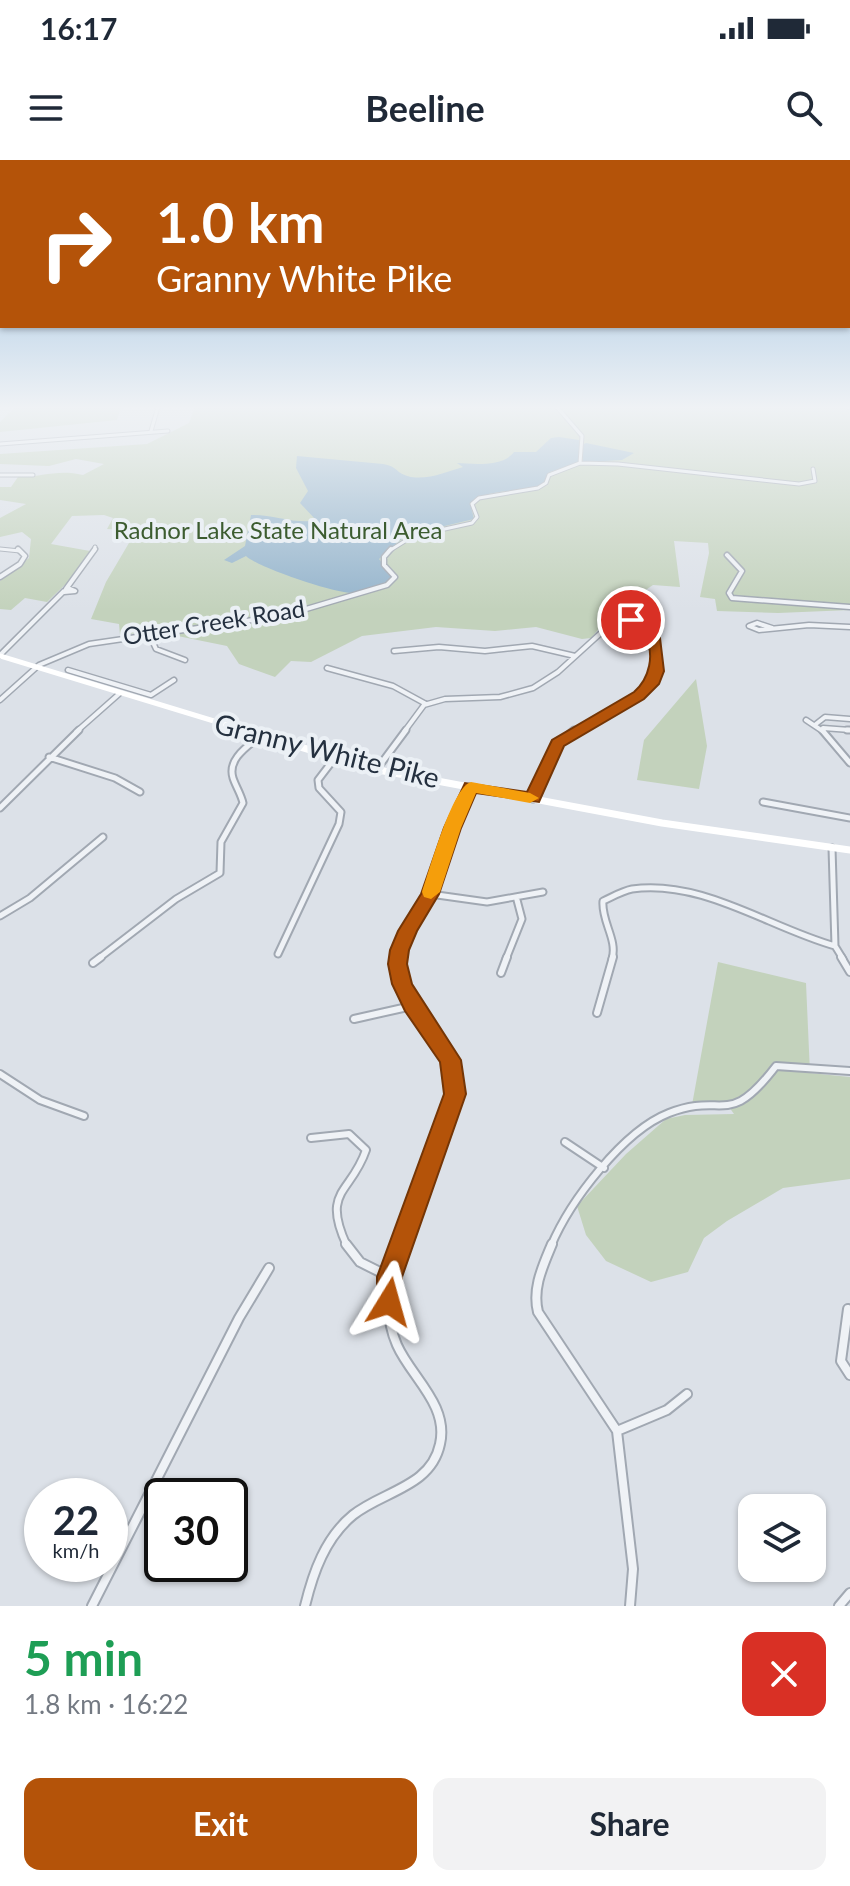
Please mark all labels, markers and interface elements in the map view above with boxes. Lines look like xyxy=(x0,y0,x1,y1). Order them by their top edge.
text: 16:17 xyxy=(40,10,117,46)
icon: menu xyxy=(24,86,68,130)
text: Beeline xyxy=(365,86,485,130)
icon: search xyxy=(782,86,826,130)
text: 1.0 km xyxy=(156,188,325,255)
icon: right xyxy=(24,192,128,296)
text: Granny White Pike xyxy=(156,256,452,300)
park label: Radnor Lake State Natural Area xyxy=(114,515,442,544)
pin xyxy=(597,586,665,654)
street label: Otter Creek Road xyxy=(121,593,307,650)
icon: arrive xyxy=(609,598,653,642)
street label: Granny White Pike xyxy=(211,706,443,794)
position arrow xyxy=(347,1260,431,1344)
speed limit sign: 30 xyxy=(144,1478,248,1582)
map controls xyxy=(738,1494,826,1582)
button: layers xyxy=(738,1494,826,1582)
text: 22 xyxy=(53,1496,99,1544)
text: km/h xyxy=(53,1538,99,1562)
text: 5 min xyxy=(24,1629,143,1686)
button: close xyxy=(742,1632,826,1716)
text: 1.8 km · 16:22 xyxy=(24,1688,188,1720)
button: Exit xyxy=(24,1778,417,1870)
button: Share xyxy=(433,1778,826,1870)

